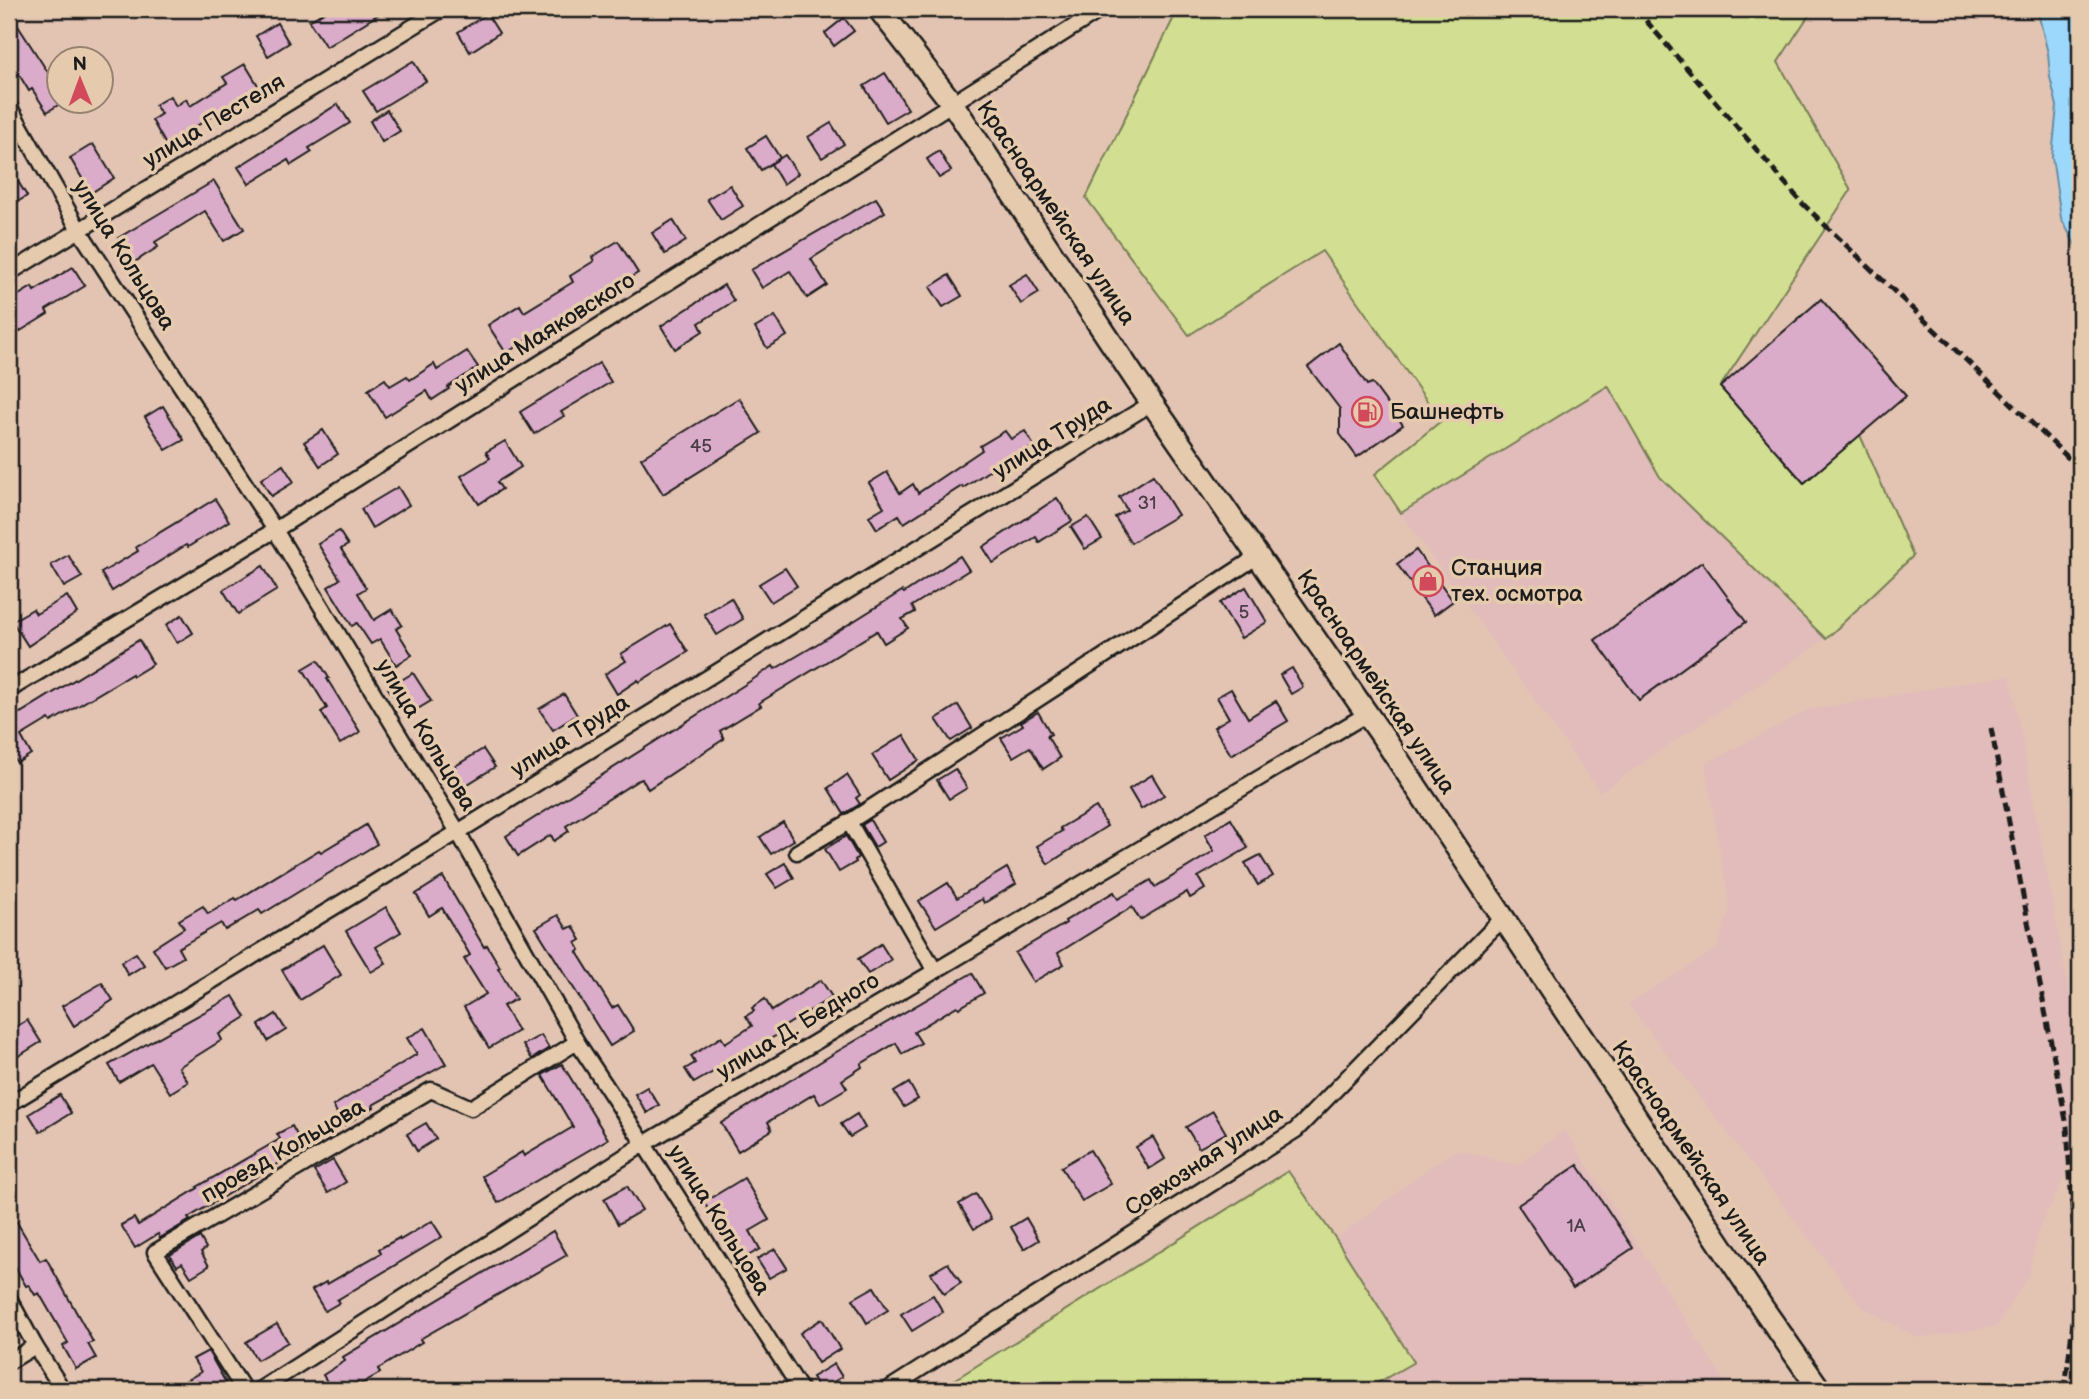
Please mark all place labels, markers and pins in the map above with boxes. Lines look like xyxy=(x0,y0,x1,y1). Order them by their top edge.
fuel station icon: Башнефть xyxy=(1350,395,1384,429)
place label: Башнефть xyxy=(1390,398,1504,426)
place label: Станция тех. осмотра xyxy=(1451,554,1583,608)
shop icon: Станция тех. осмотра xyxy=(1411,564,1445,598)

